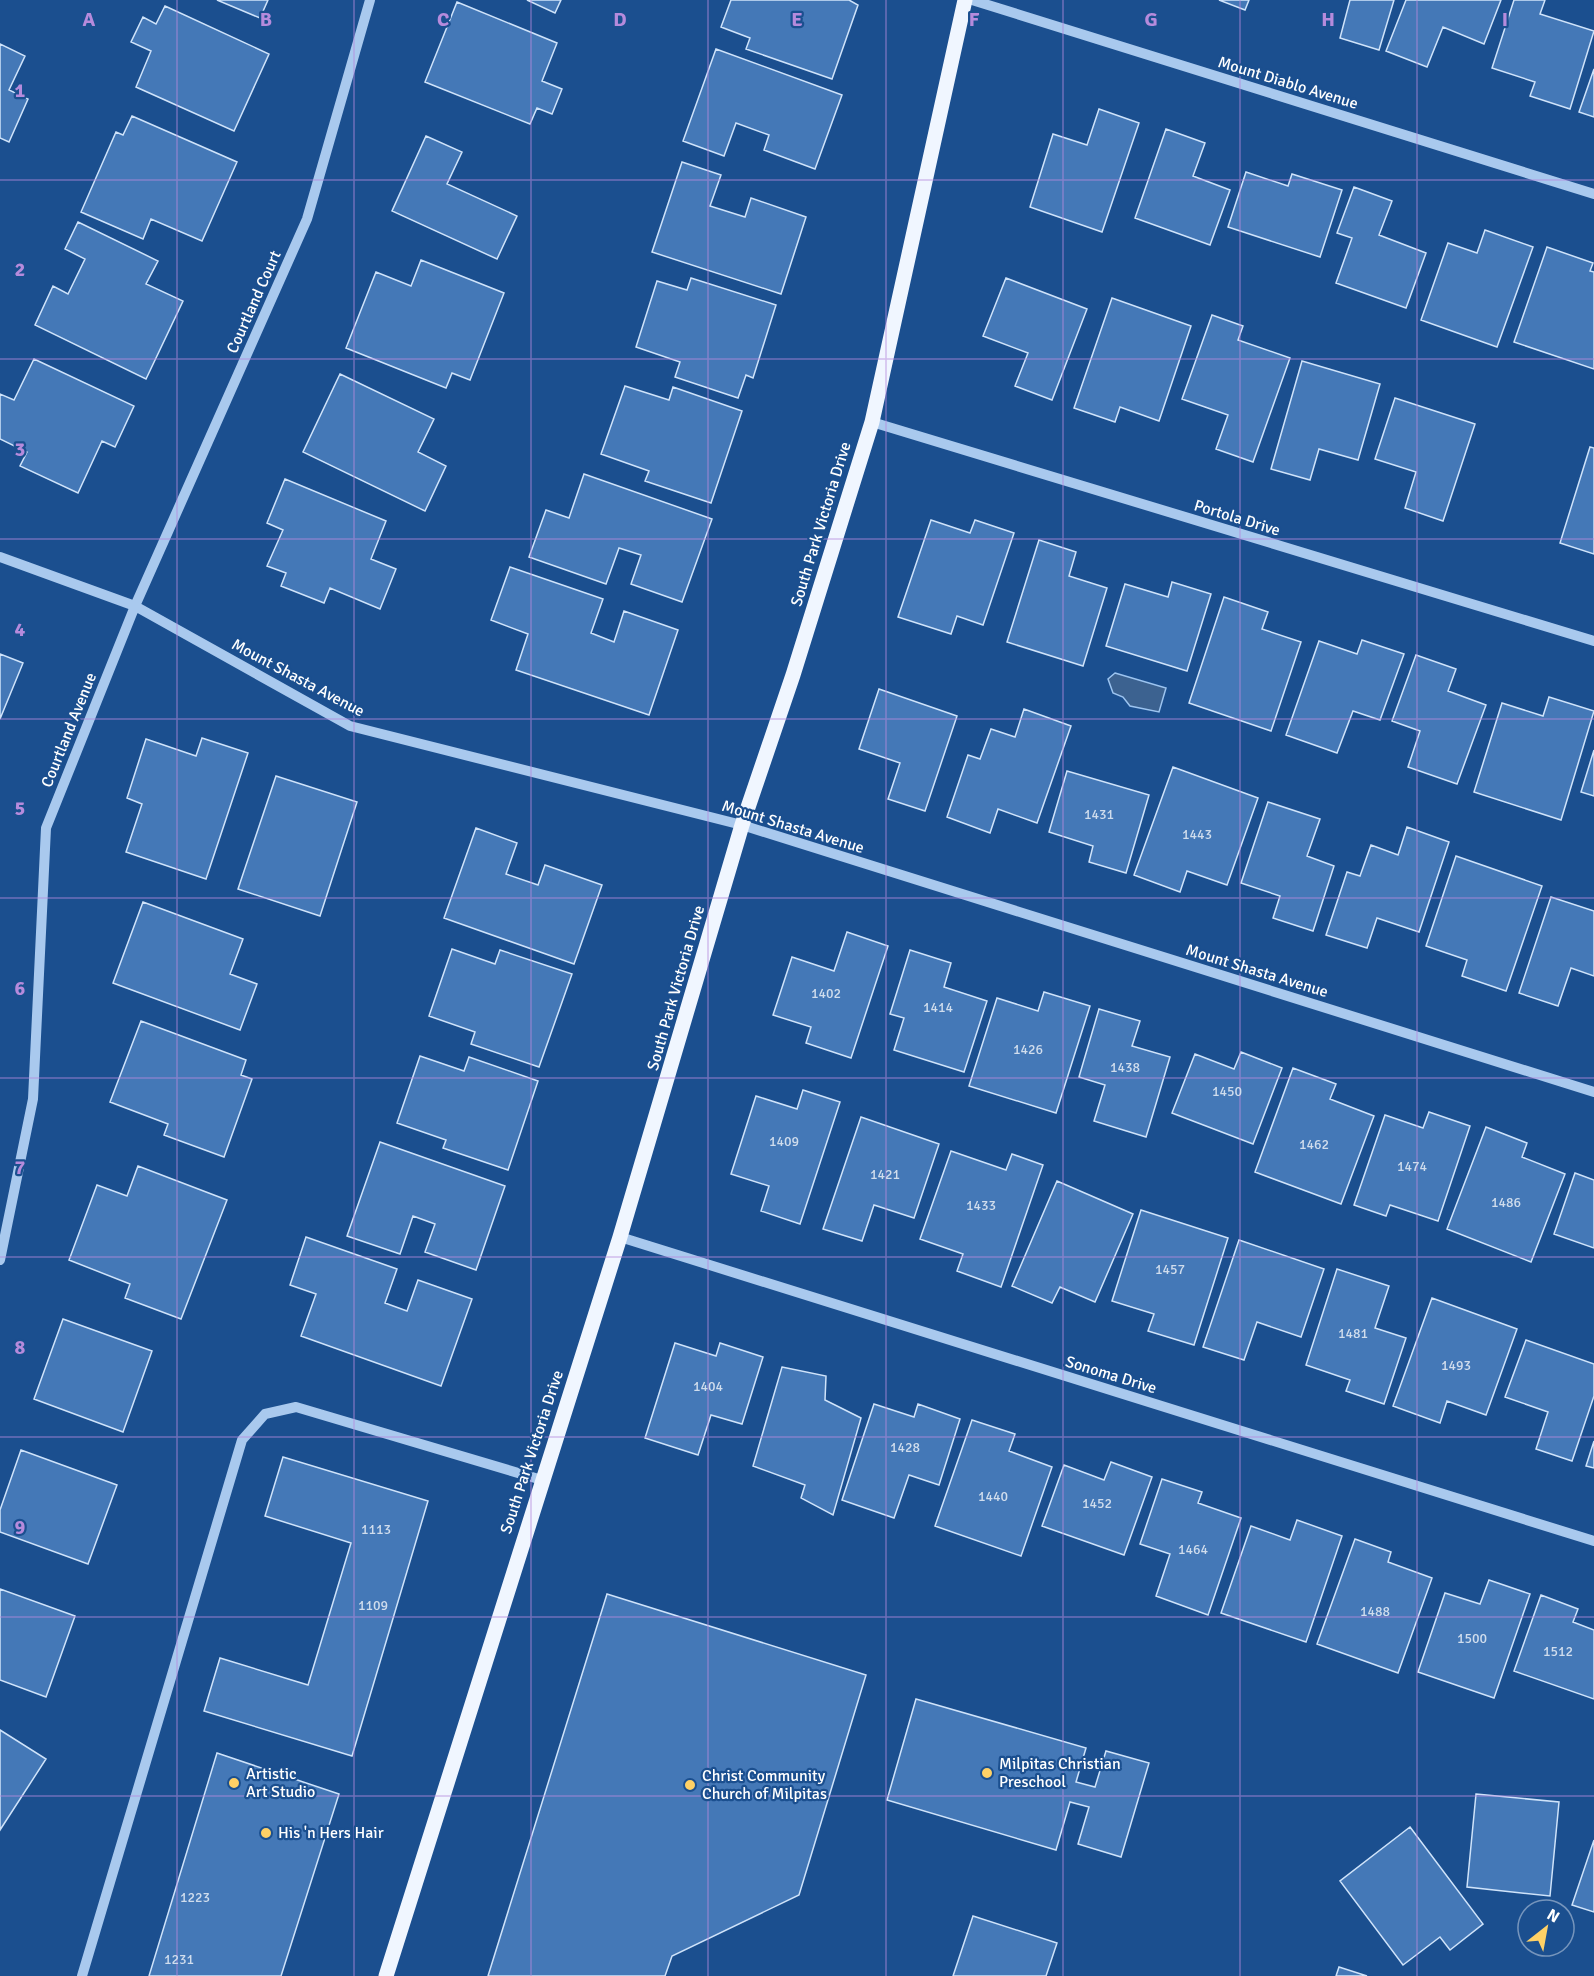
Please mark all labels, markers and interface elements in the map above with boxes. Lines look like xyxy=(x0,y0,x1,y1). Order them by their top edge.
text: A xyxy=(83,7,96,32)
text: B xyxy=(260,7,272,32)
text: C xyxy=(437,7,449,32)
text: D xyxy=(613,7,627,32)
text: E xyxy=(791,7,803,32)
text: F xyxy=(969,7,980,32)
text: G xyxy=(1144,7,1158,32)
text: H xyxy=(1321,7,1335,32)
text: I xyxy=(1502,7,1508,32)
street label: Mount Diablo Avenue xyxy=(1215,52,1361,114)
text: 1 xyxy=(15,78,26,103)
street label: Courtland Court xyxy=(222,247,286,357)
text: 2 xyxy=(15,257,25,282)
text: 3 xyxy=(15,437,25,462)
street label: South Park Victoria Drive xyxy=(786,439,856,609)
street label: Portola Drive xyxy=(1191,495,1283,541)
text: 4 xyxy=(15,617,26,642)
street label: Mount Shasta Avenue xyxy=(228,634,368,722)
street label: Courtland Avenue xyxy=(37,670,101,790)
text: 5 xyxy=(15,796,25,821)
street label: Mount Shasta Avenue xyxy=(719,796,867,858)
house number: 1431 xyxy=(1084,806,1114,823)
house number: 1443 xyxy=(1182,826,1212,843)
street label: South Park Victoria Drive xyxy=(643,903,709,1073)
street label: Mount Shasta Avenue xyxy=(1183,940,1331,1002)
text: 6 xyxy=(15,976,26,1001)
house number: 1402 xyxy=(811,985,841,1002)
house number: 1414 xyxy=(923,999,954,1016)
house number: 1426 xyxy=(1013,1041,1043,1058)
house number: 1438 xyxy=(1110,1059,1140,1076)
house number: 1450 xyxy=(1212,1083,1242,1100)
house number: 1409 xyxy=(769,1133,799,1150)
house number: 1462 xyxy=(1299,1136,1329,1153)
text: 7 xyxy=(15,1155,26,1180)
house number: 1474 xyxy=(1397,1158,1428,1175)
house number: 1421 xyxy=(870,1166,900,1183)
house number: 1486 xyxy=(1491,1194,1521,1211)
house number: 1433 xyxy=(966,1197,996,1214)
house number: 1457 xyxy=(1155,1261,1185,1278)
house number: 1481 xyxy=(1338,1325,1368,1342)
text: 8 xyxy=(15,1335,26,1360)
street label: Sonoma Drive xyxy=(1063,1352,1159,1398)
house number: 1493 xyxy=(1441,1357,1471,1374)
street label: South Park Victoria Drive xyxy=(496,1368,568,1536)
house number: 1404 xyxy=(693,1378,724,1395)
house number: 1428 xyxy=(890,1439,920,1456)
house number: 1440 xyxy=(978,1488,1008,1505)
house number: 1452 xyxy=(1082,1495,1112,1512)
text: 9 xyxy=(15,1515,26,1540)
house number: 1113 xyxy=(361,1521,391,1538)
house number: 1464 xyxy=(1178,1541,1209,1558)
house number: 1109 xyxy=(358,1597,388,1614)
house number: 1488 xyxy=(1360,1603,1390,1620)
house number: 1500 xyxy=(1457,1630,1487,1647)
house number: 1512 xyxy=(1543,1643,1573,1660)
place label: Milpitas Christian Preschool xyxy=(999,1754,1121,1792)
place label: Artistic Art Studio xyxy=(246,1764,315,1802)
place label: Christ Community Church of Milpitas xyxy=(702,1766,827,1804)
marker: Milpitas Christian Preschool xyxy=(980,1766,994,1780)
marker: Artistic Art Studio xyxy=(227,1776,241,1790)
marker: Christ Community Church of Milpitas xyxy=(683,1778,697,1792)
place label: His 'n Hers Hair xyxy=(278,1823,384,1843)
marker: His 'n Hers Hair xyxy=(259,1826,273,1840)
house number: 1223 xyxy=(180,1889,210,1906)
north arrow xyxy=(1516,1898,1576,1958)
text: N xyxy=(1543,1905,1563,1927)
house number: 1231 xyxy=(164,1951,194,1968)

